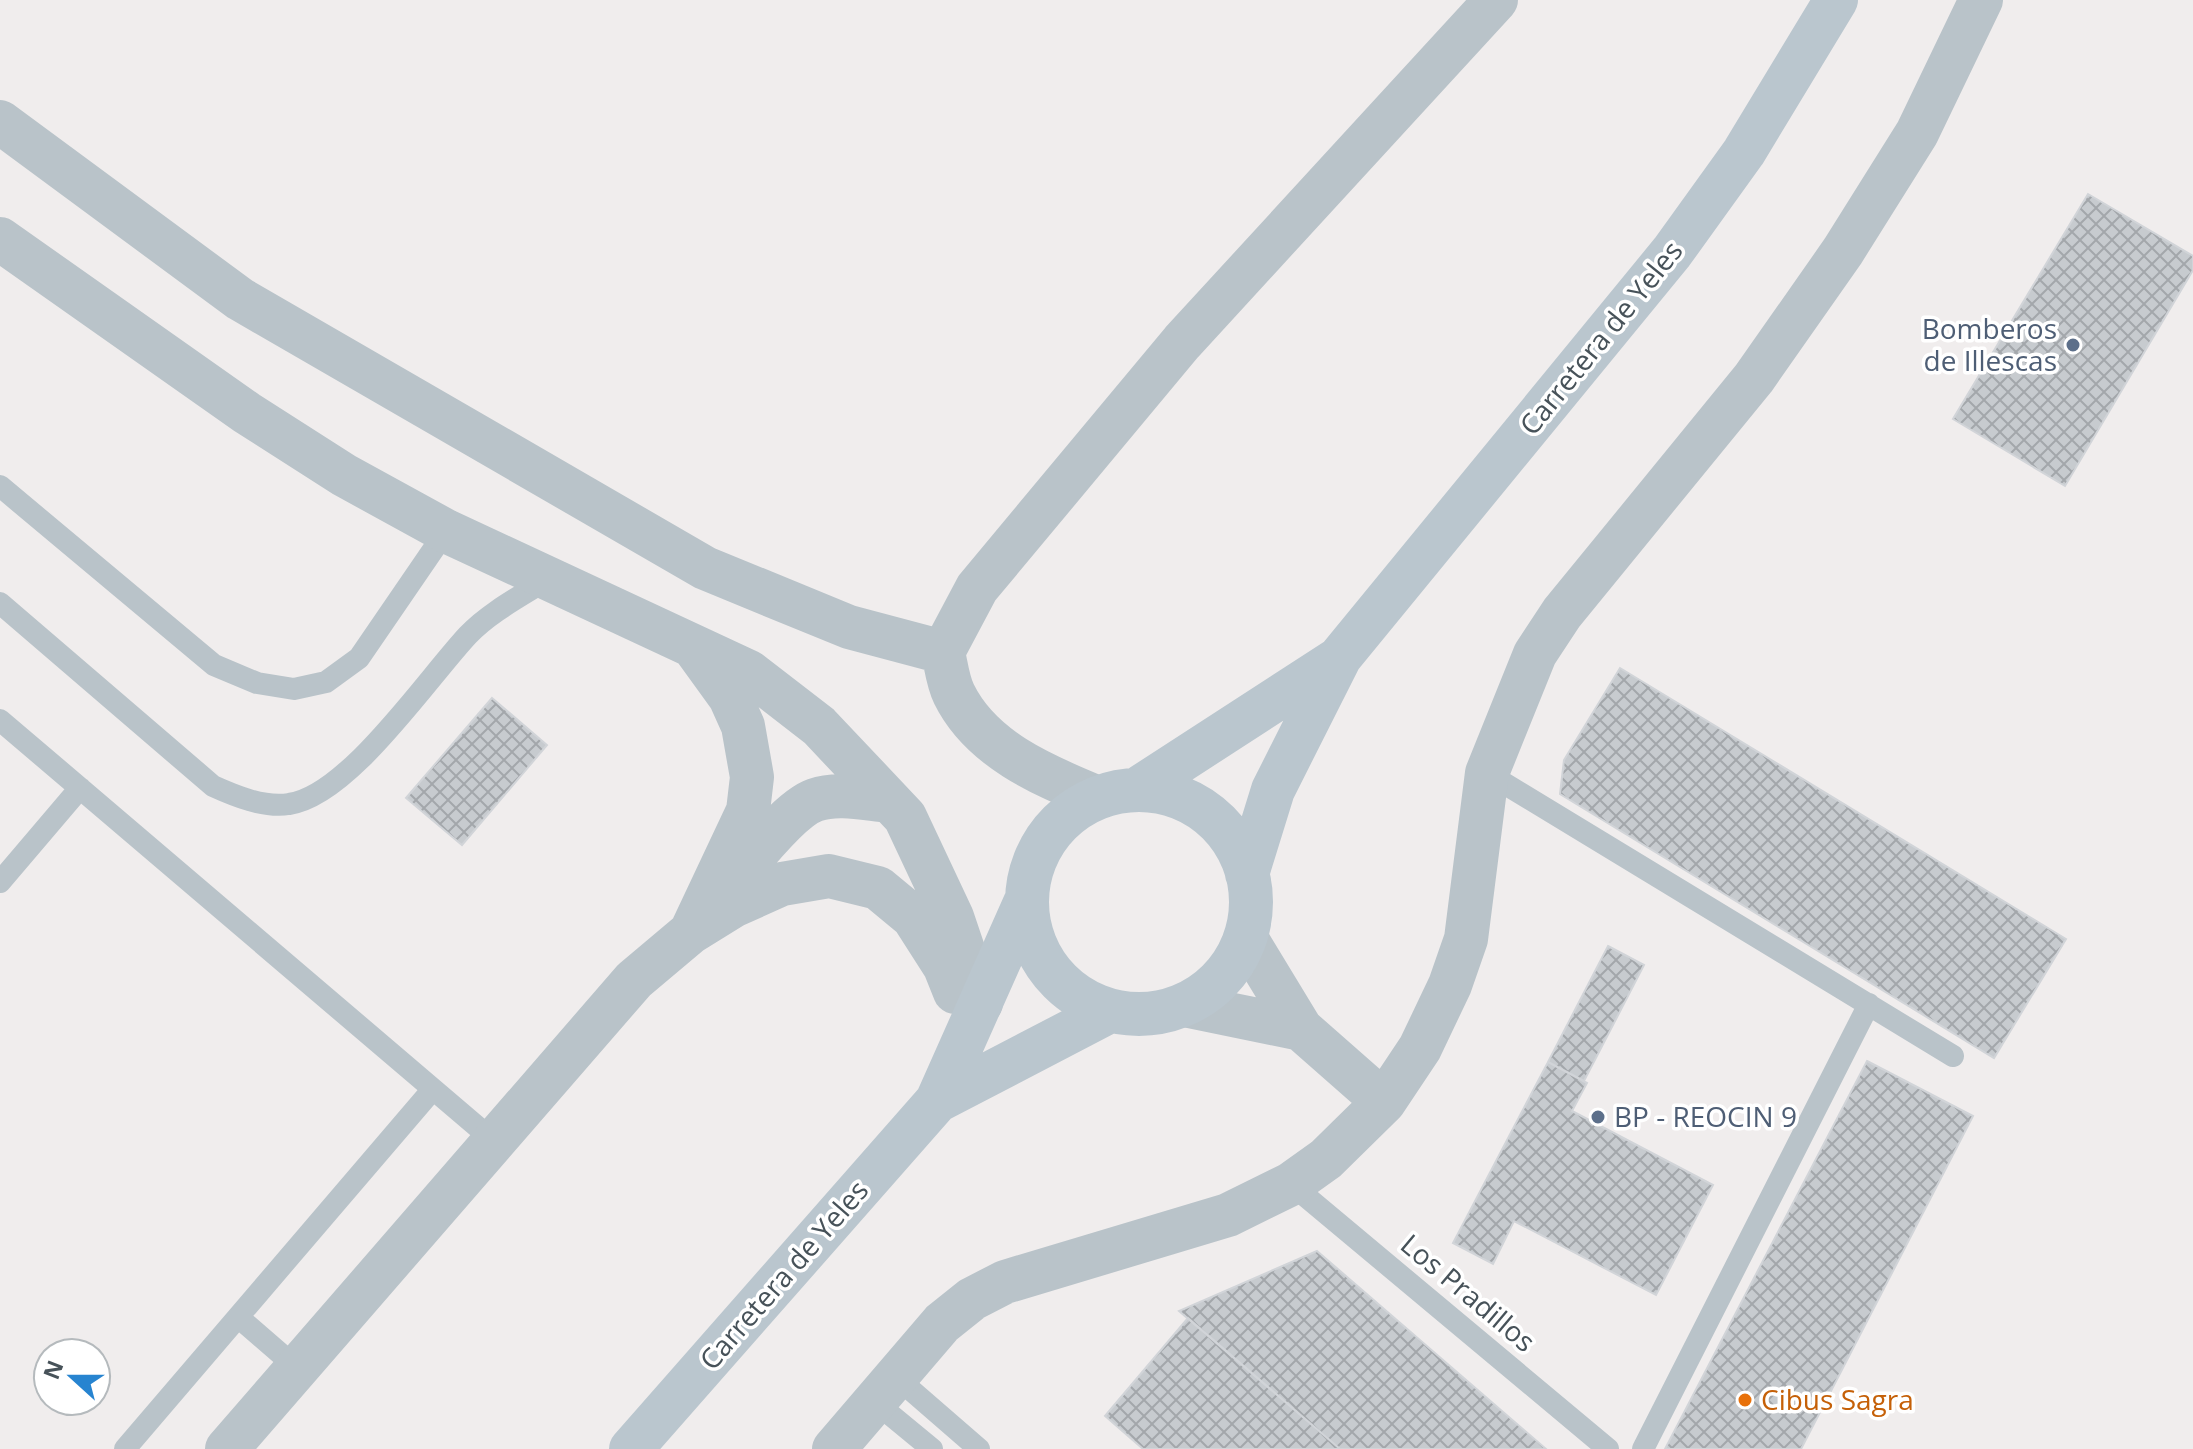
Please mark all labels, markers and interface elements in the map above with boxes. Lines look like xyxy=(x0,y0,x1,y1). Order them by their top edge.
street label: Carretera de Yeles xyxy=(1510,232,1690,442)
place label: Bomberos de Illescas xyxy=(1922,309,2057,379)
marker: Bomberos de Illescas xyxy=(2064,336,2082,354)
place label: BP - REOCIN 9 xyxy=(1614,1097,1797,1135)
marker: BP - REOCIN 9 xyxy=(1589,1108,1607,1126)
street label: Carretera de Yeles xyxy=(690,1172,876,1377)
street label: Los Pradillos xyxy=(1393,1225,1544,1360)
north arrow xyxy=(32,1337,112,1417)
text: N xyxy=(35,1356,70,1383)
place label: Cibus Sagra xyxy=(1761,1380,1914,1418)
marker: Cibus Sagra xyxy=(1736,1391,1754,1409)

